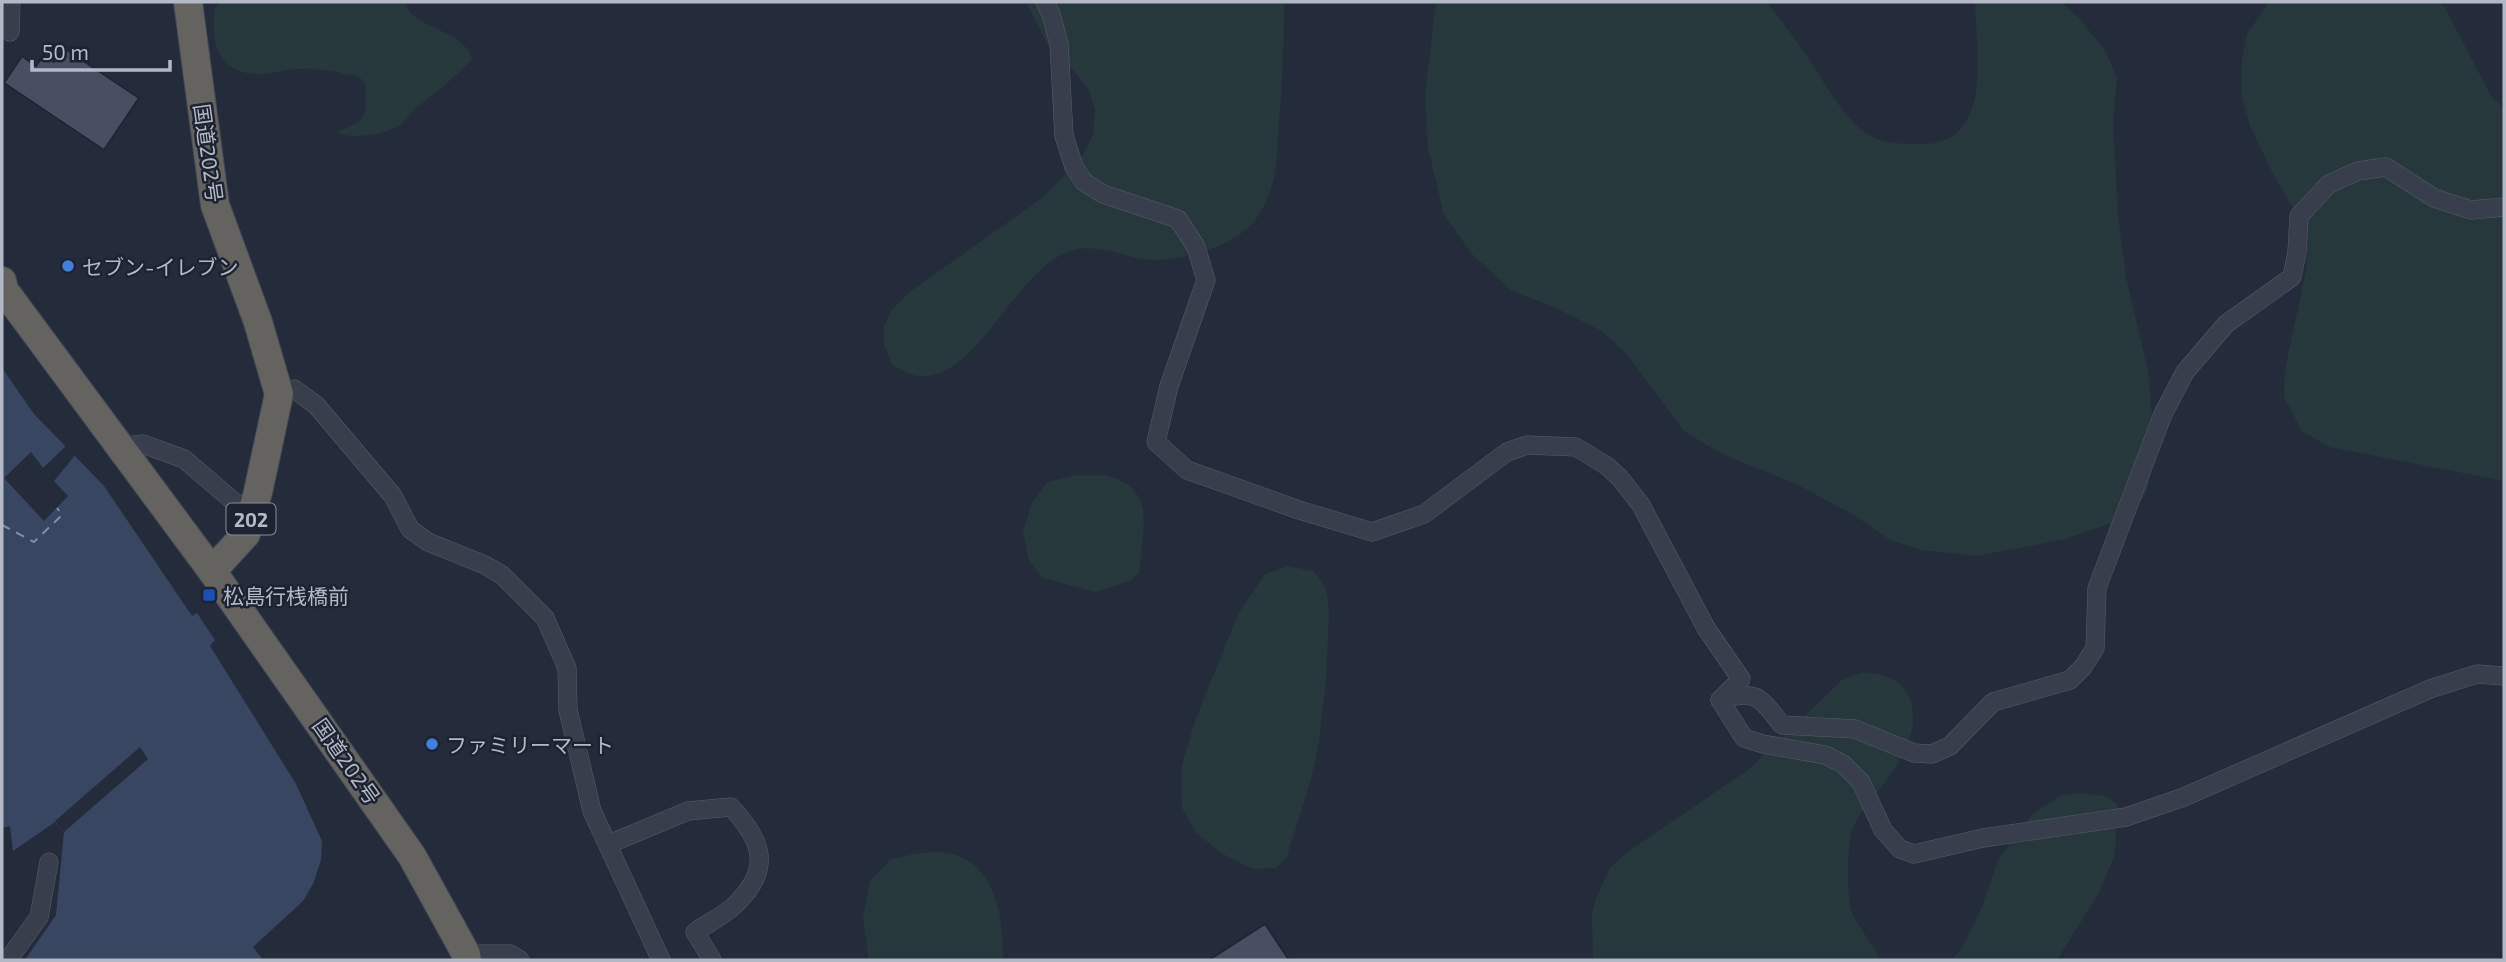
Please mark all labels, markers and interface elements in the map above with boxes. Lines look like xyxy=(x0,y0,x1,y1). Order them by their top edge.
scale bar xyxy=(32,28,170,72)
text: 50 m xyxy=(42,39,89,64)
street label: 国道202号 xyxy=(190,102,228,204)
place label: セブン-イレブン xyxy=(82,254,238,279)
marker: セブン-イレブン xyxy=(60,258,76,274)
road number: 202 xyxy=(226,504,276,534)
place label: 松島行桟橋前 xyxy=(223,583,349,608)
marker: 松島行桟橋前 xyxy=(201,587,217,603)
street label: 国道202号 xyxy=(308,713,386,809)
place label: ファミリーマート xyxy=(446,732,614,757)
marker: ファミリーマート xyxy=(424,736,440,752)

